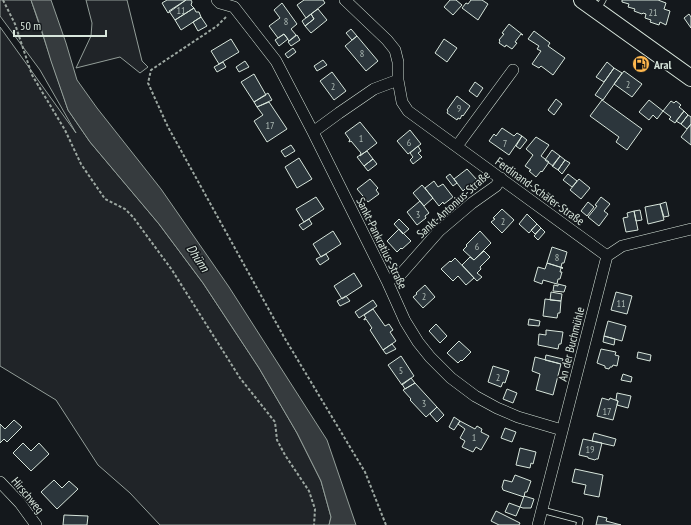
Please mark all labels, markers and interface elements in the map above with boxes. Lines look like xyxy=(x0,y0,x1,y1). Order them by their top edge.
house number: 11 xyxy=(177,4,186,17)
house number: 21 xyxy=(649,6,658,19)
scale bar xyxy=(14,12,106,38)
house number: 8 xyxy=(284,15,288,28)
text: 50 m xyxy=(20,18,41,33)
house number: 8 xyxy=(360,47,364,60)
fuel station icon: Aral xyxy=(631,54,651,74)
place label: Aral xyxy=(653,57,671,72)
house number: 2 xyxy=(626,78,630,91)
house number: 2 xyxy=(331,80,335,93)
house number: 9 xyxy=(457,102,461,115)
house number: 17 xyxy=(266,119,275,132)
house number: 1 xyxy=(359,132,363,145)
house number: 6 xyxy=(407,136,412,149)
house number: 7 xyxy=(503,137,507,150)
street label: Ferdinand-Schäfer-Straße xyxy=(492,154,588,228)
street label: Sankt-Antonius-Straße xyxy=(413,167,493,241)
street label: Sankt-Pankratius-Straße xyxy=(353,195,411,291)
house number: 3 xyxy=(416,208,420,221)
house number: 2 xyxy=(501,215,505,228)
house number: 6 xyxy=(475,240,480,253)
water label: Dhünn xyxy=(183,241,214,276)
house number: 8 xyxy=(555,251,559,264)
house number: 2 xyxy=(422,290,426,303)
house number: 11 xyxy=(617,297,626,310)
street label: An der Buchmühle xyxy=(555,305,587,383)
house number: 5 xyxy=(399,364,403,377)
house number: 2 xyxy=(496,371,500,384)
house number: 3 xyxy=(422,397,426,410)
house number: 17 xyxy=(603,405,612,418)
house number: 1 xyxy=(472,431,476,444)
house number: 19 xyxy=(586,443,595,456)
street label: Hirschweg xyxy=(8,474,48,516)

